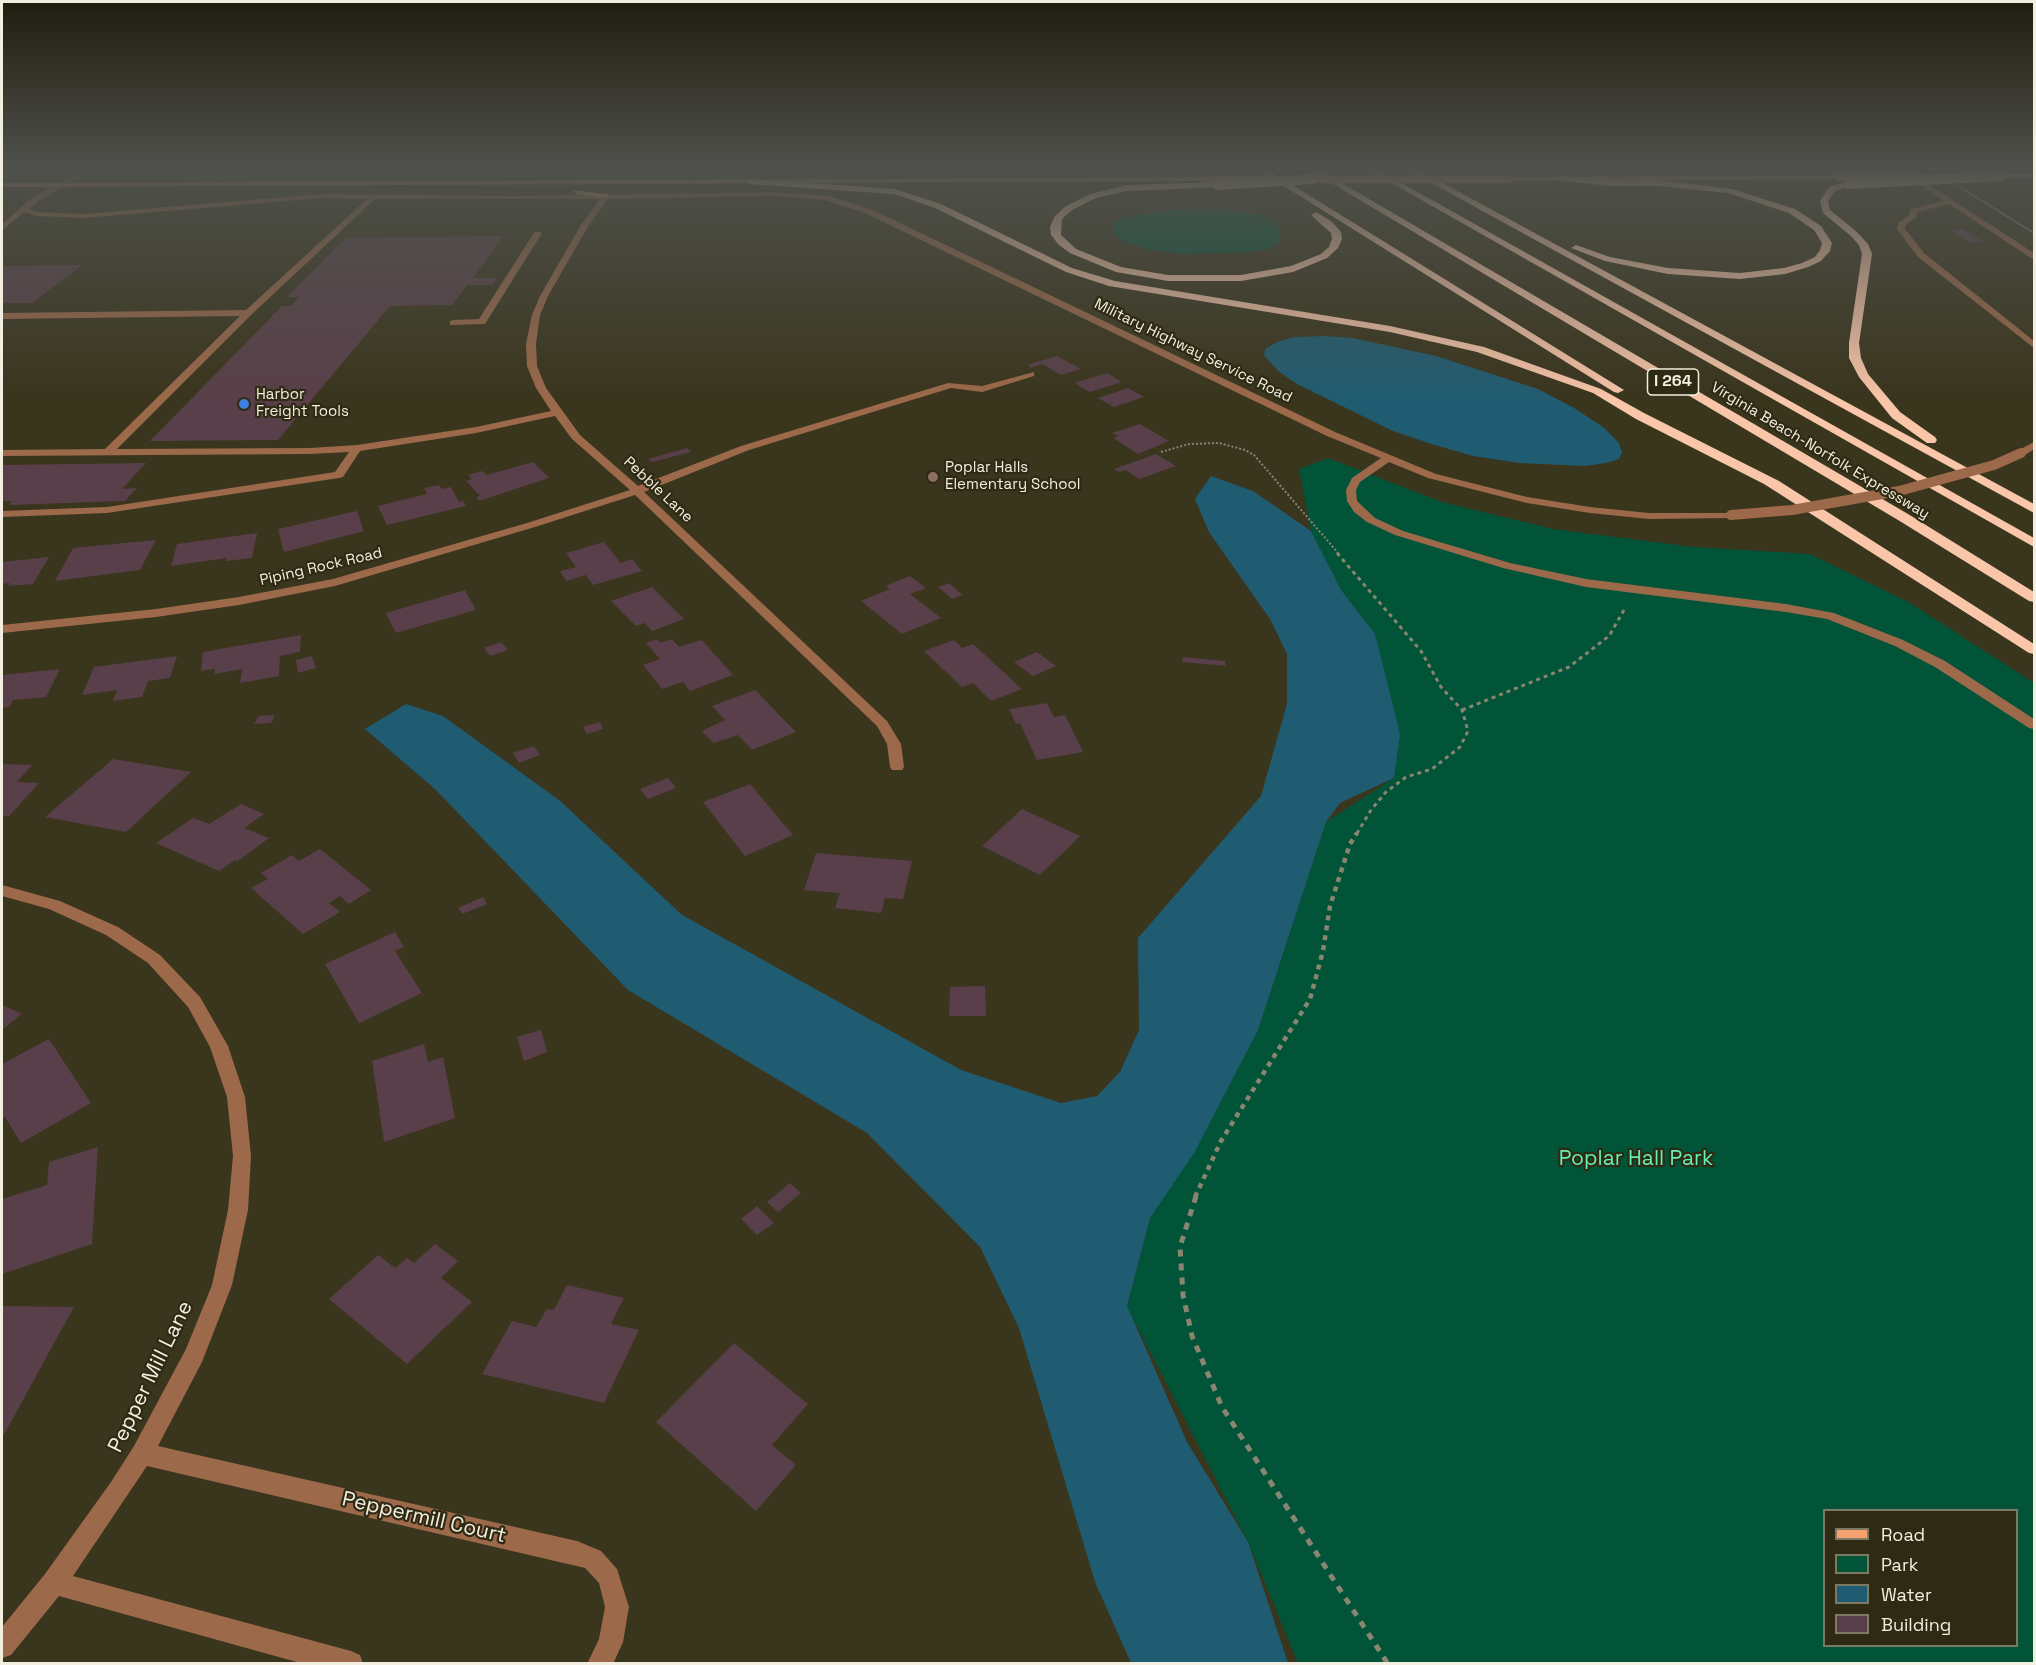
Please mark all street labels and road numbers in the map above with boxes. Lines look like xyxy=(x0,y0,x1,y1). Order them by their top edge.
street label: Military Highway Service Road xyxy=(1091,295,1295,407)
road number: I 264 xyxy=(1648,369,1698,395)
street label: Virginia Beach-Norfolk Expressway xyxy=(1707,378,1933,524)
street label: Pebble Lane xyxy=(620,453,696,527)
street label: Piping Rock Road xyxy=(258,544,384,590)
street label: Pepper Mill Lane xyxy=(103,1297,199,1457)
street label: Peppermill Court xyxy=(339,1487,509,1549)

